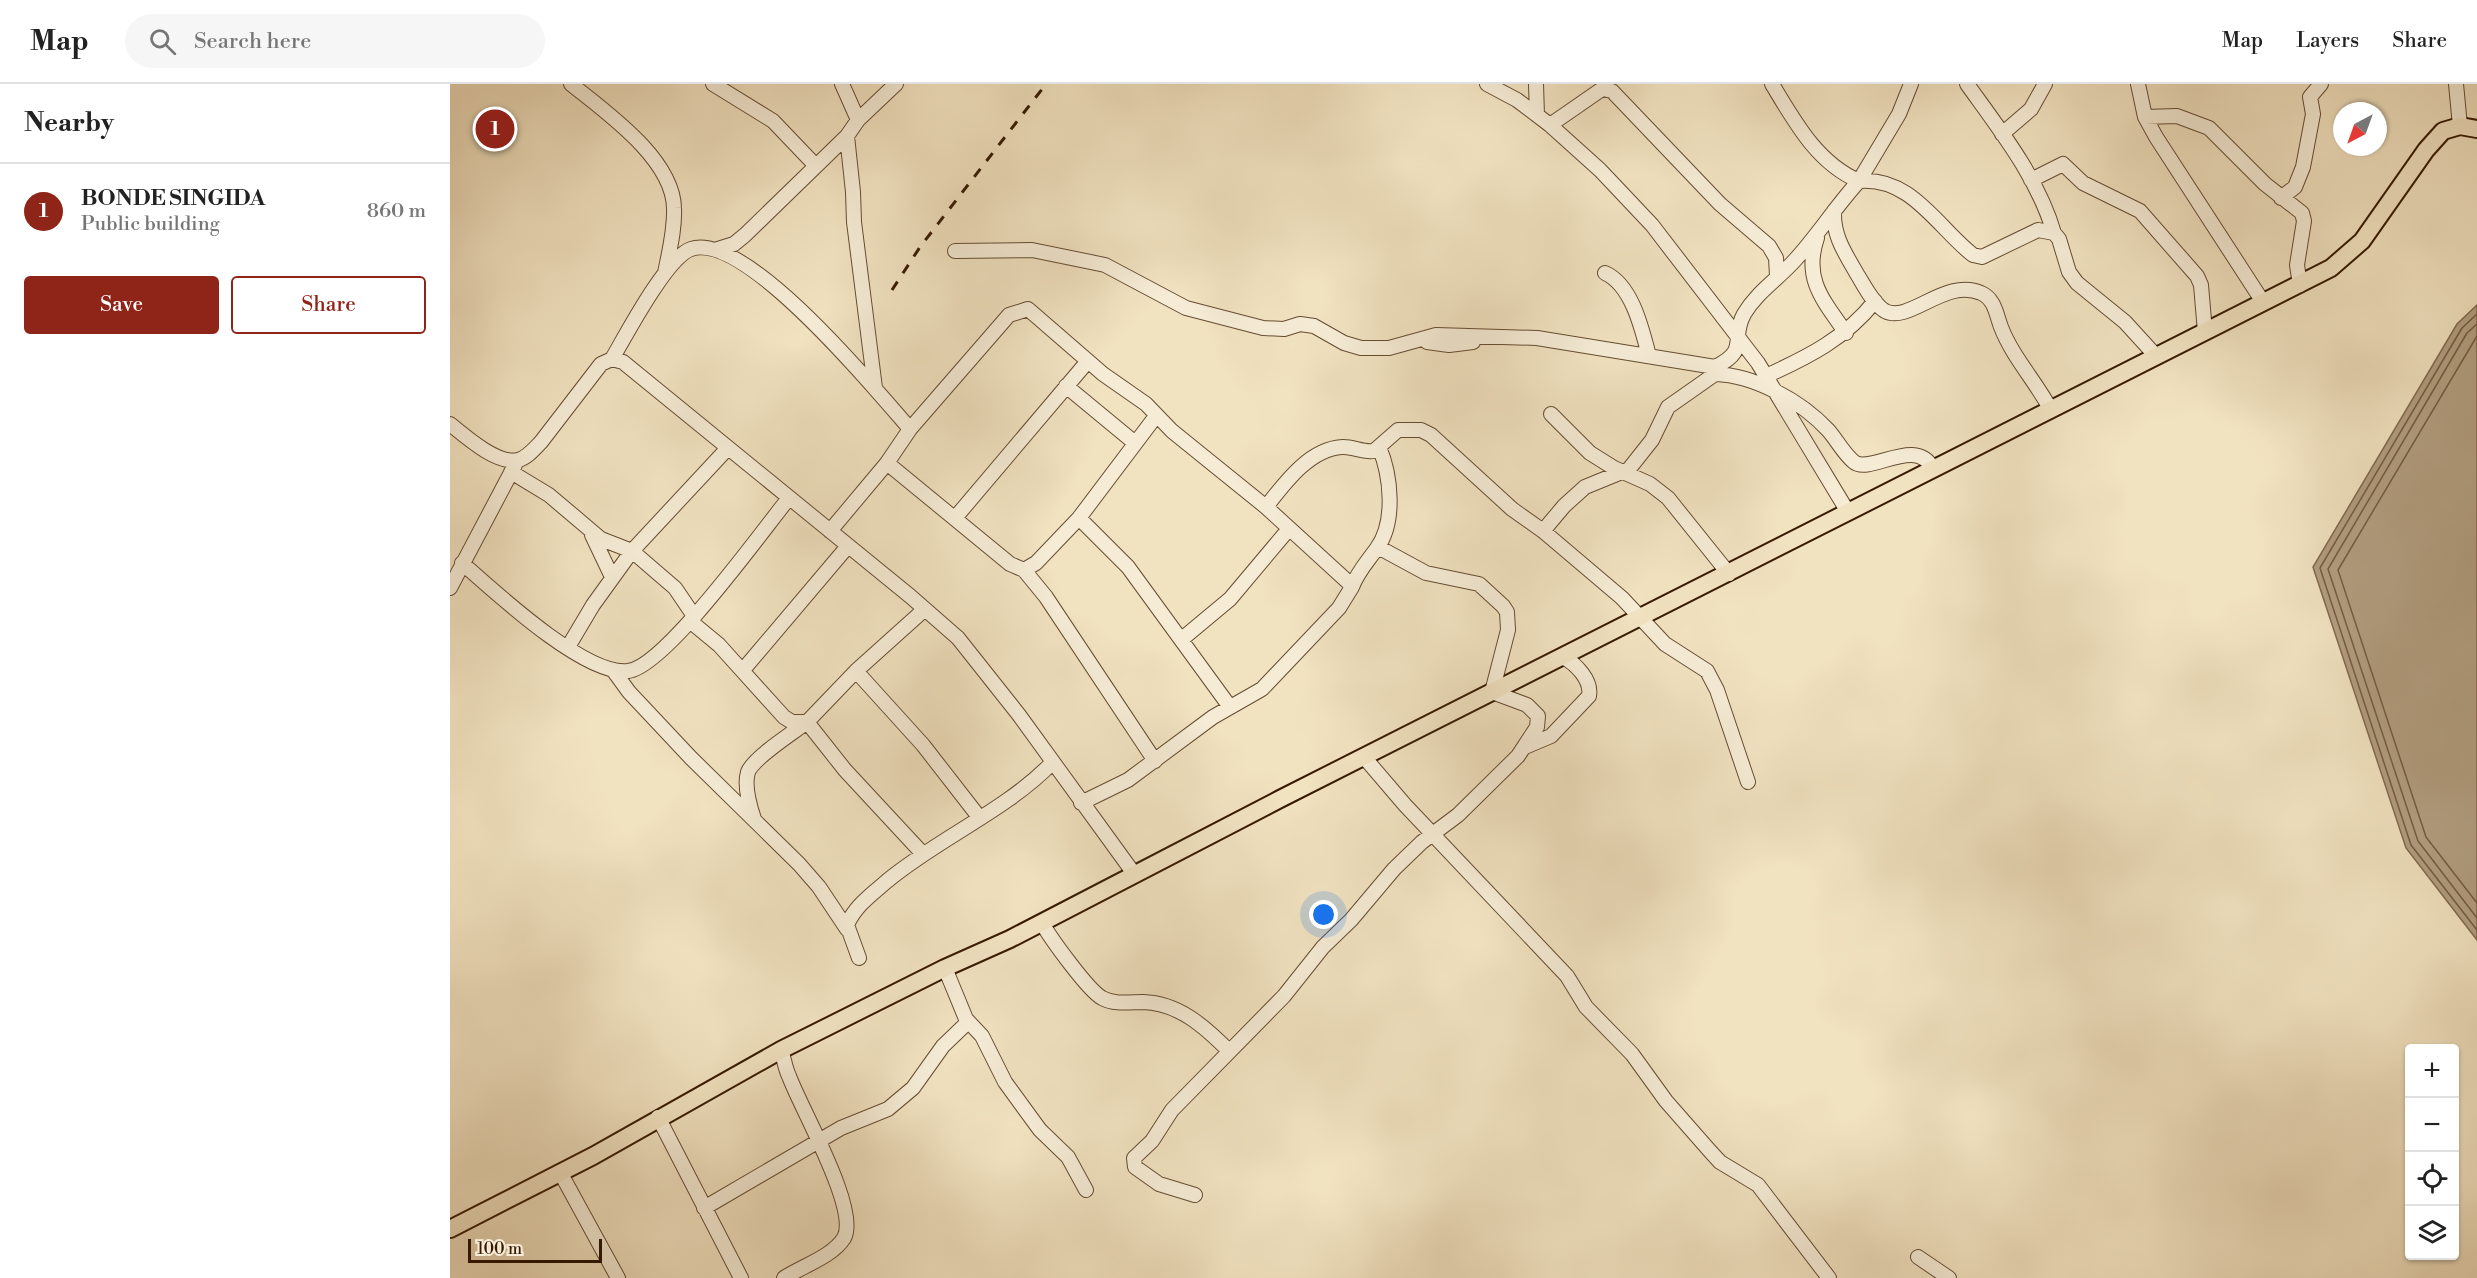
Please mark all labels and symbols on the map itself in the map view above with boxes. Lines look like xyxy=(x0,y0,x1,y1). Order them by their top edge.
north arrow xyxy=(2333,102,2387,156)
pin: 1 xyxy=(476,106,514,152)
your location xyxy=(1309,900,1338,929)
scale bar xyxy=(468,1236,602,1264)

